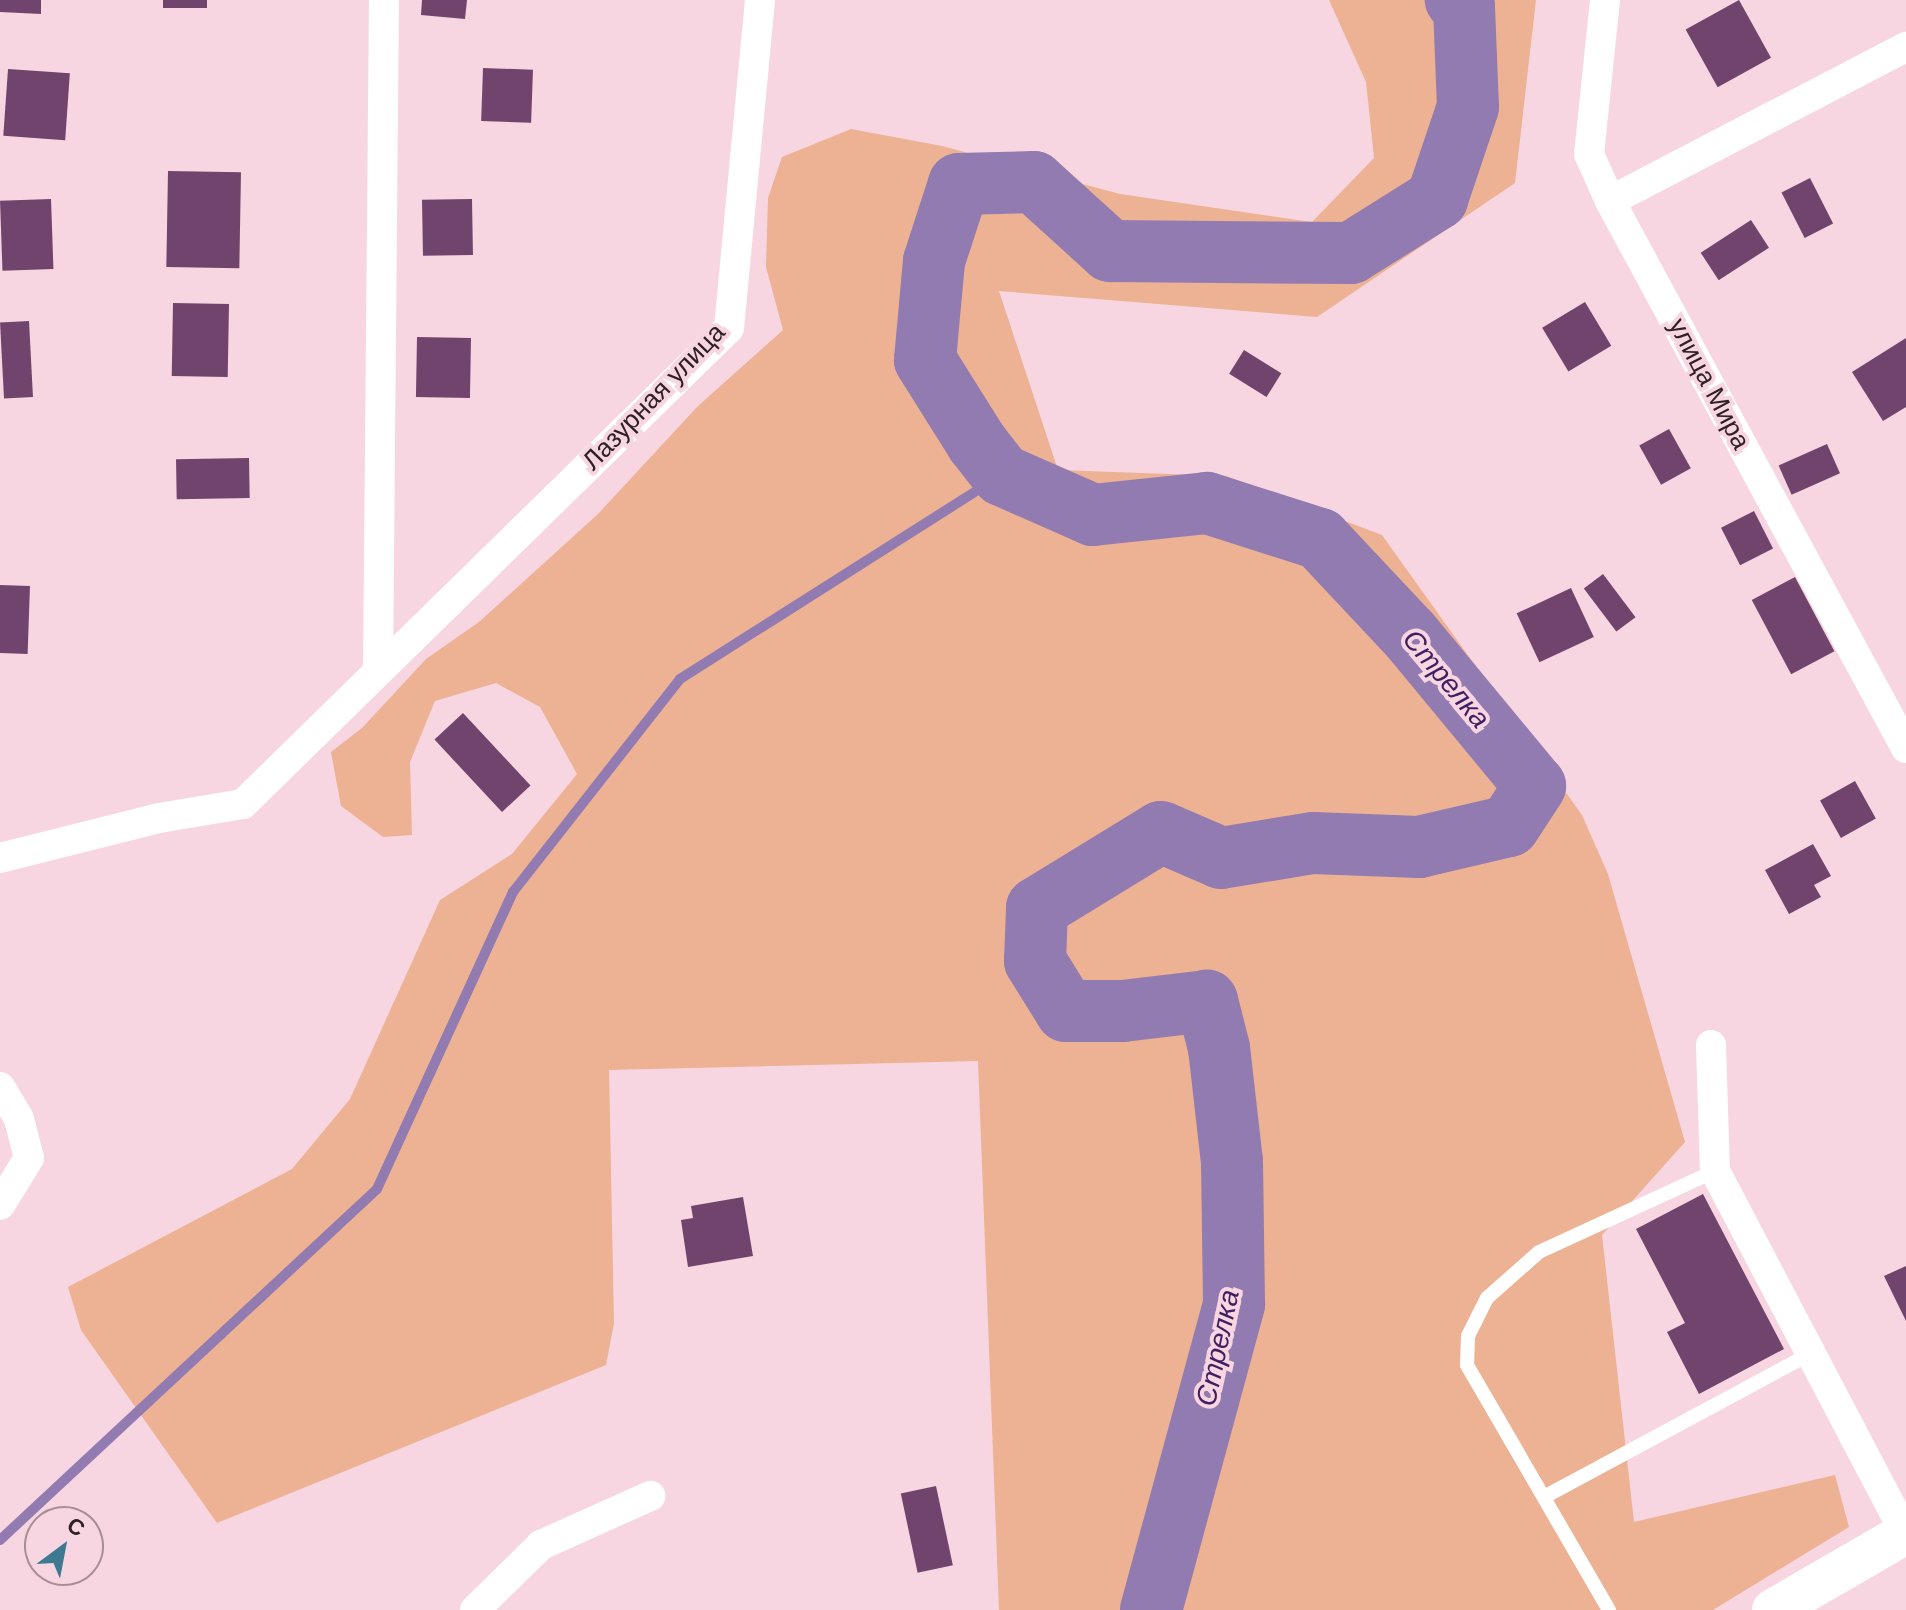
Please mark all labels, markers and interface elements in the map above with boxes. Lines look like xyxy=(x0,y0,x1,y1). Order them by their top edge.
street label: улица Мира xyxy=(1661,313,1757,455)
street label: Лазурная улица xyxy=(576,317,732,477)
water label: Стрелка xyxy=(1395,623,1497,735)
water label: Стрелка xyxy=(1189,1287,1247,1409)
north arrow xyxy=(24,1506,104,1586)
text: С xyxy=(63,1512,89,1542)

